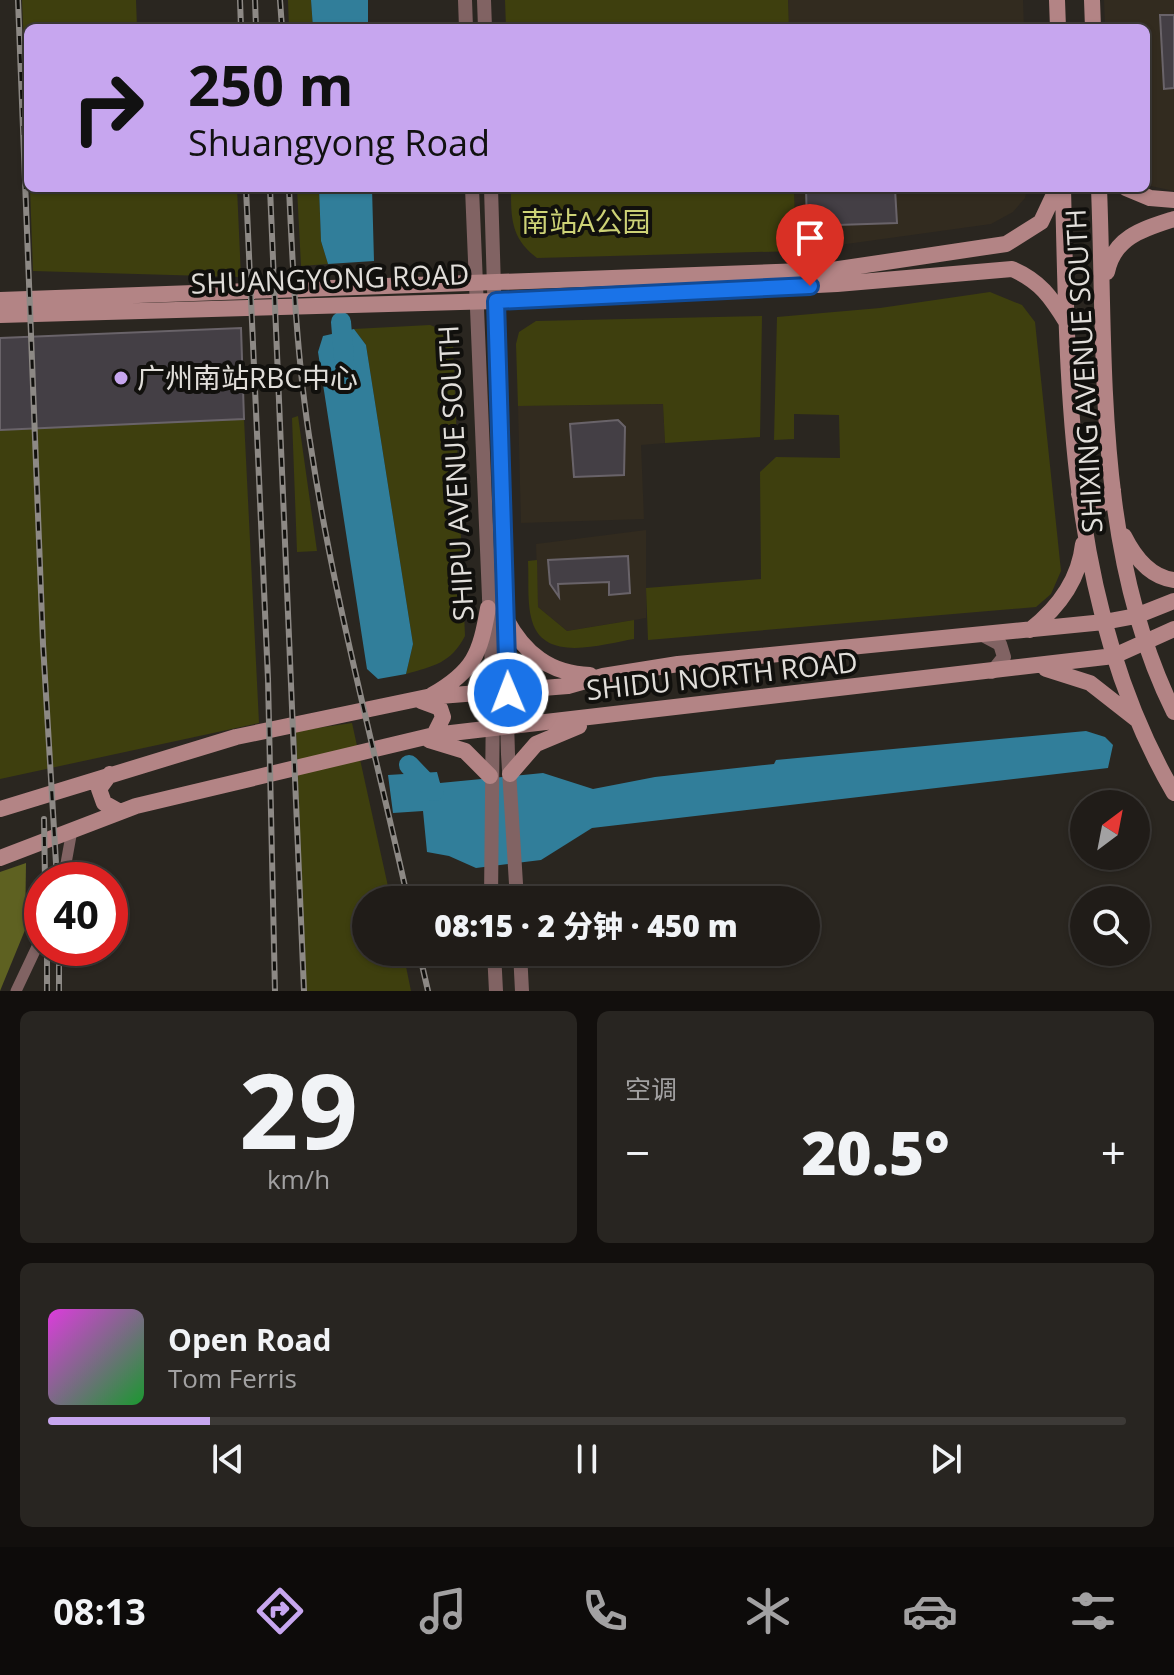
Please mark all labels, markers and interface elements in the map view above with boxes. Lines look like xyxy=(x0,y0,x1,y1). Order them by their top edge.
text: 250 m xyxy=(188,46,354,122)
icon: right xyxy=(56,56,160,160)
text: Shuangyong Road xyxy=(188,118,490,167)
park label: 南站A公园 xyxy=(521,202,651,240)
pin xyxy=(776,204,844,286)
street label: SHIXING AVENUE SOUTH xyxy=(1056,208,1110,534)
icon: arrive xyxy=(788,216,832,260)
street label: SHUANGYONG ROAD xyxy=(190,254,470,302)
street label: SHIPU AVENUE SOUTH xyxy=(428,324,482,622)
place label: 广州南站RBC中心 xyxy=(137,358,358,396)
marker: 广州南站RBC中心 xyxy=(112,369,130,387)
street label: SHIDU NORTH ROAD xyxy=(584,642,859,708)
position arrow xyxy=(466,651,550,735)
north arrow xyxy=(1070,790,1150,870)
map controls xyxy=(1070,790,1150,966)
speed limit sign: 40 xyxy=(24,862,128,966)
button: search xyxy=(1070,886,1150,966)
text: 08:15 · 2 分钟 · 450 m xyxy=(434,905,738,946)
text: 29 xyxy=(239,1038,358,1179)
text: 空调 xyxy=(625,1071,677,1107)
text: 20.5° xyxy=(801,1111,950,1193)
text: − xyxy=(625,1122,650,1182)
text: + xyxy=(1101,1122,1126,1182)
text: km/h xyxy=(267,1161,330,1197)
text: Open Road xyxy=(168,1319,332,1360)
text: Tom Ferris xyxy=(168,1360,297,1396)
icon: previous xyxy=(206,1437,250,1481)
icon: pause xyxy=(565,1437,609,1481)
icon: next xyxy=(924,1437,968,1481)
icon: directions xyxy=(252,1583,308,1639)
icon: music xyxy=(415,1583,471,1639)
icon: phone xyxy=(577,1583,633,1639)
icon: climate xyxy=(740,1583,796,1639)
icon: car xyxy=(902,1583,958,1639)
icon: filters xyxy=(1065,1583,1121,1639)
text: 08:13 xyxy=(53,1587,146,1636)

